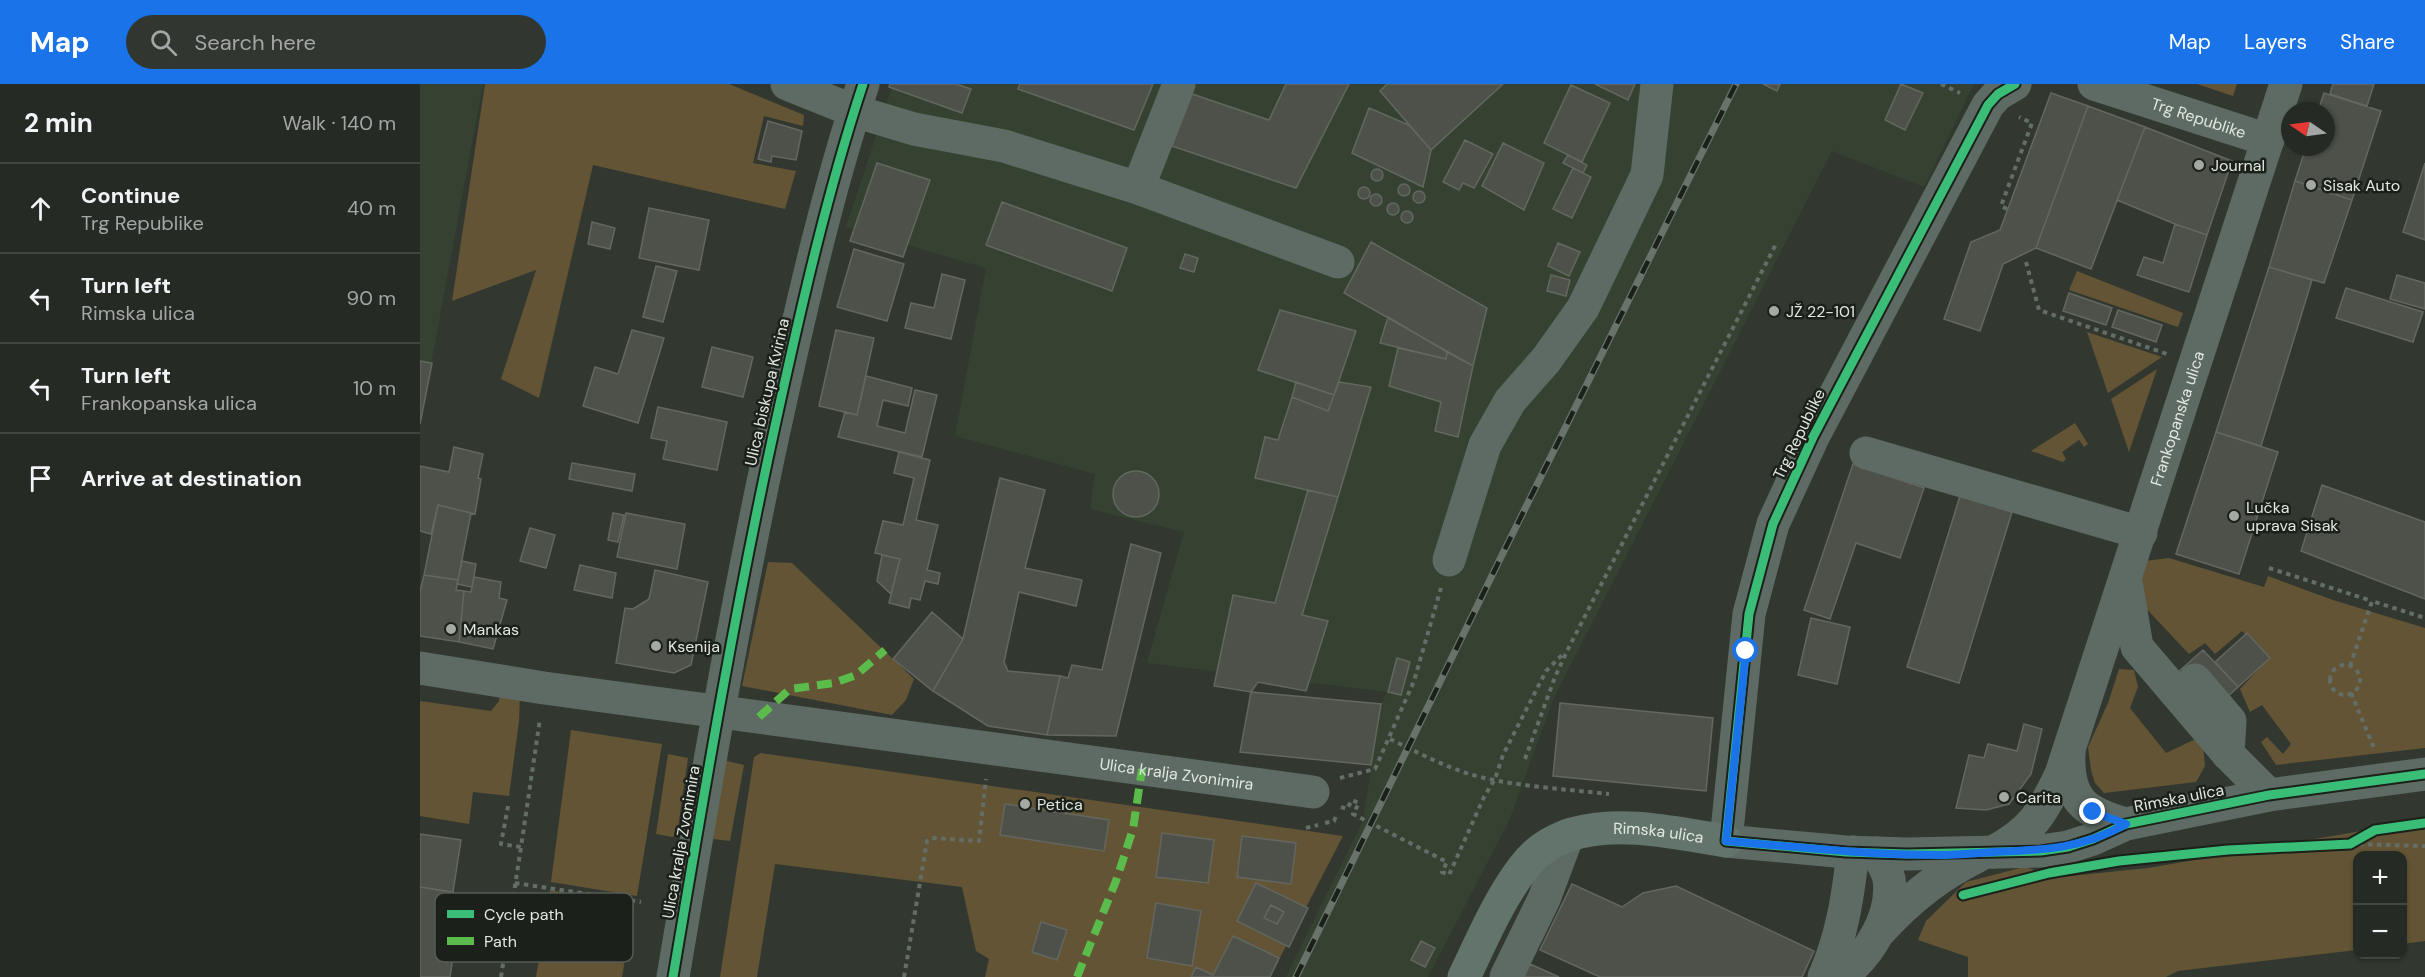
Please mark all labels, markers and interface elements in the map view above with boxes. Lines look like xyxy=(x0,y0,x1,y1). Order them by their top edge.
search box xyxy=(126,15,546,69)
text: Map xyxy=(30,24,90,61)
icon: search xyxy=(147,26,180,59)
text: Search here xyxy=(195,28,316,57)
text: Map xyxy=(2169,28,2211,56)
text: Layers xyxy=(2244,28,2307,56)
text: Share xyxy=(2340,28,2395,56)
street label: Trg Republike xyxy=(2149,93,2249,143)
north arrow xyxy=(2281,102,2335,156)
text: 2 min xyxy=(24,106,93,140)
text: Walk · 140 m xyxy=(282,110,396,136)
place label: Journal xyxy=(2211,155,2265,176)
marker: Journal xyxy=(2192,158,2206,172)
place label: Sisak Auto xyxy=(2323,175,2400,196)
marker: Sisak Auto xyxy=(2304,178,2318,192)
text: Continue xyxy=(81,181,180,210)
icon: ahead xyxy=(24,192,57,225)
text: 40 m xyxy=(347,195,396,221)
text: Trg Republike xyxy=(81,210,204,236)
text: Turn left xyxy=(81,271,171,300)
icon: left xyxy=(24,282,57,315)
text: 90 m xyxy=(347,285,396,311)
text: Rimska ulica xyxy=(81,300,195,326)
place label: JŽ 22-101 xyxy=(1786,301,1855,322)
marker: JŽ 22-101 xyxy=(1767,304,1781,318)
street label: Ulica biskupa Kvirina xyxy=(740,316,794,468)
street label: Frankopanska ulica xyxy=(2145,348,2209,489)
text: Turn left xyxy=(81,361,171,390)
icon: left xyxy=(24,372,57,405)
text: 10 m xyxy=(353,375,396,401)
street label: Trg Republike xyxy=(1768,385,1830,483)
text: Frankopanska ulica xyxy=(81,390,257,416)
icon: arrive xyxy=(24,462,57,495)
text: Arrive at destination xyxy=(81,464,302,493)
place label: Lučka uprava Sisak xyxy=(2246,497,2338,536)
marker: Lučka uprava Sisak xyxy=(2227,509,2241,523)
place label: Mankas xyxy=(463,619,519,640)
marker: Mankas xyxy=(444,622,458,636)
place label: Ksenija xyxy=(668,636,720,657)
route start xyxy=(1732,637,1758,663)
marker: Ksenija xyxy=(649,639,663,653)
street label: Ulica kralja Zvonimira xyxy=(1098,753,1255,794)
street label: Ulica kralja Zvonimira xyxy=(657,764,705,920)
street label: Rimska ulica xyxy=(2132,779,2226,817)
place label: Carita xyxy=(2016,787,2061,808)
marker: Carita xyxy=(1997,790,2011,804)
place label: Petica xyxy=(1037,794,1083,815)
marker: Petica xyxy=(1018,797,1032,811)
route end xyxy=(2079,798,2105,824)
street label: Rimska ulica xyxy=(1613,817,1705,848)
map controls xyxy=(2353,851,2407,959)
button: + xyxy=(2353,851,2407,905)
legend xyxy=(435,893,633,962)
text: Cycle path xyxy=(484,904,564,925)
button: − xyxy=(2353,905,2407,959)
text: Path xyxy=(484,931,517,952)

